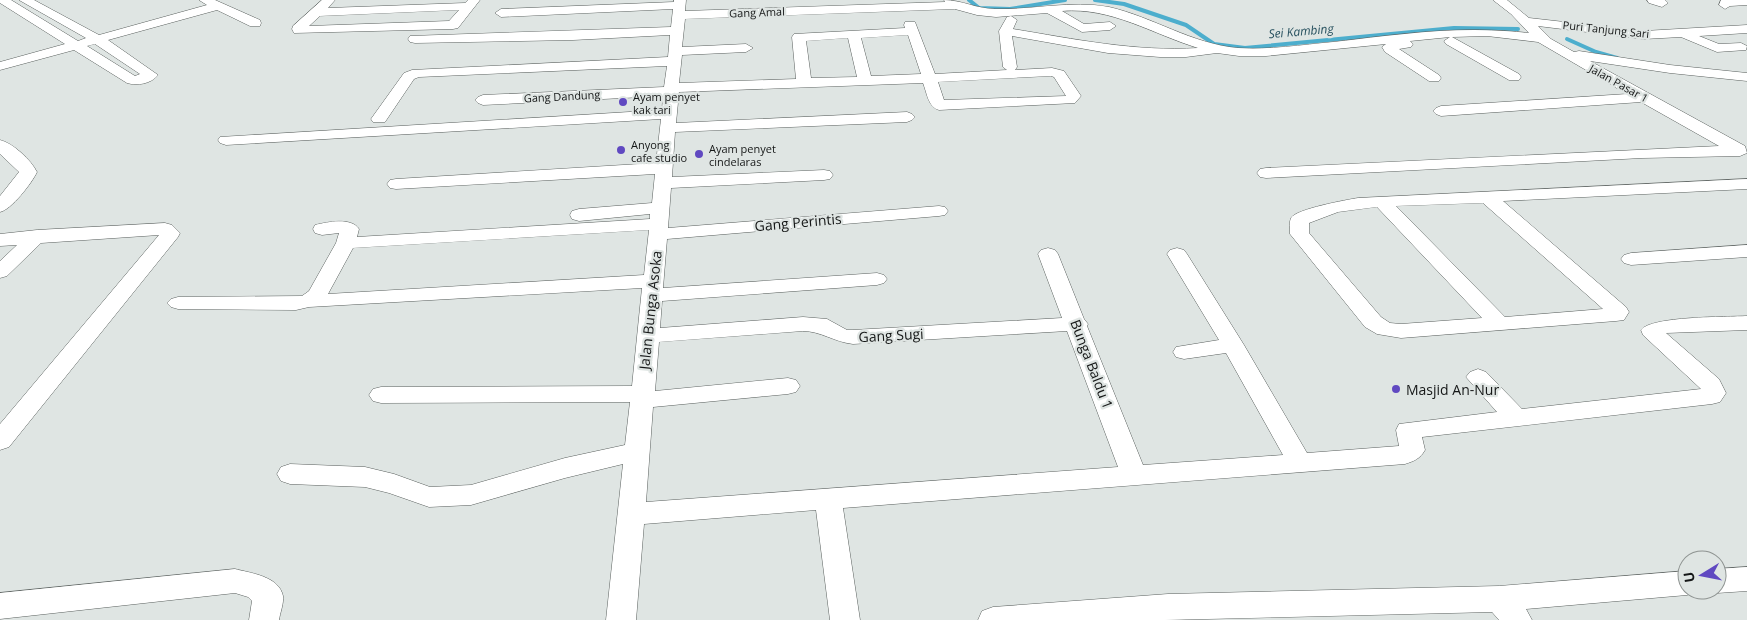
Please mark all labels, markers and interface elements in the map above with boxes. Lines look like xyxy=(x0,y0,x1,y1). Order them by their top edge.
street label: Gang Amal xyxy=(729,4,785,20)
street label: Puri Tanjung Sari xyxy=(1562,17,1650,41)
water label: Sei Kambing xyxy=(1268,20,1335,42)
street label: Jalan Pasar 1 xyxy=(1586,60,1651,105)
street label: Gang Dandung xyxy=(523,87,601,105)
place label: Ayam penyet kak tari xyxy=(633,89,700,117)
marker: Ayam penyet kak tari xyxy=(617,96,629,108)
place label: Anyong cafe studio xyxy=(631,137,688,165)
place label: Ayam penyet cindelaras xyxy=(709,141,776,169)
marker: Anyong cafe studio xyxy=(615,144,627,156)
marker: Ayam penyet cindelaras xyxy=(693,148,705,160)
street label: Gang Perintis xyxy=(754,209,843,235)
street label: Jalan Bunga Asoka xyxy=(634,250,666,372)
street label: Bunga Baldu 1 xyxy=(1066,317,1118,411)
street label: Gang Sugi xyxy=(858,324,924,346)
place label: Masjid An-Nur xyxy=(1406,380,1499,399)
marker: Masjid An-Nur xyxy=(1390,383,1402,395)
north arrow xyxy=(1677,550,1727,600)
text: U xyxy=(1678,570,1699,584)

